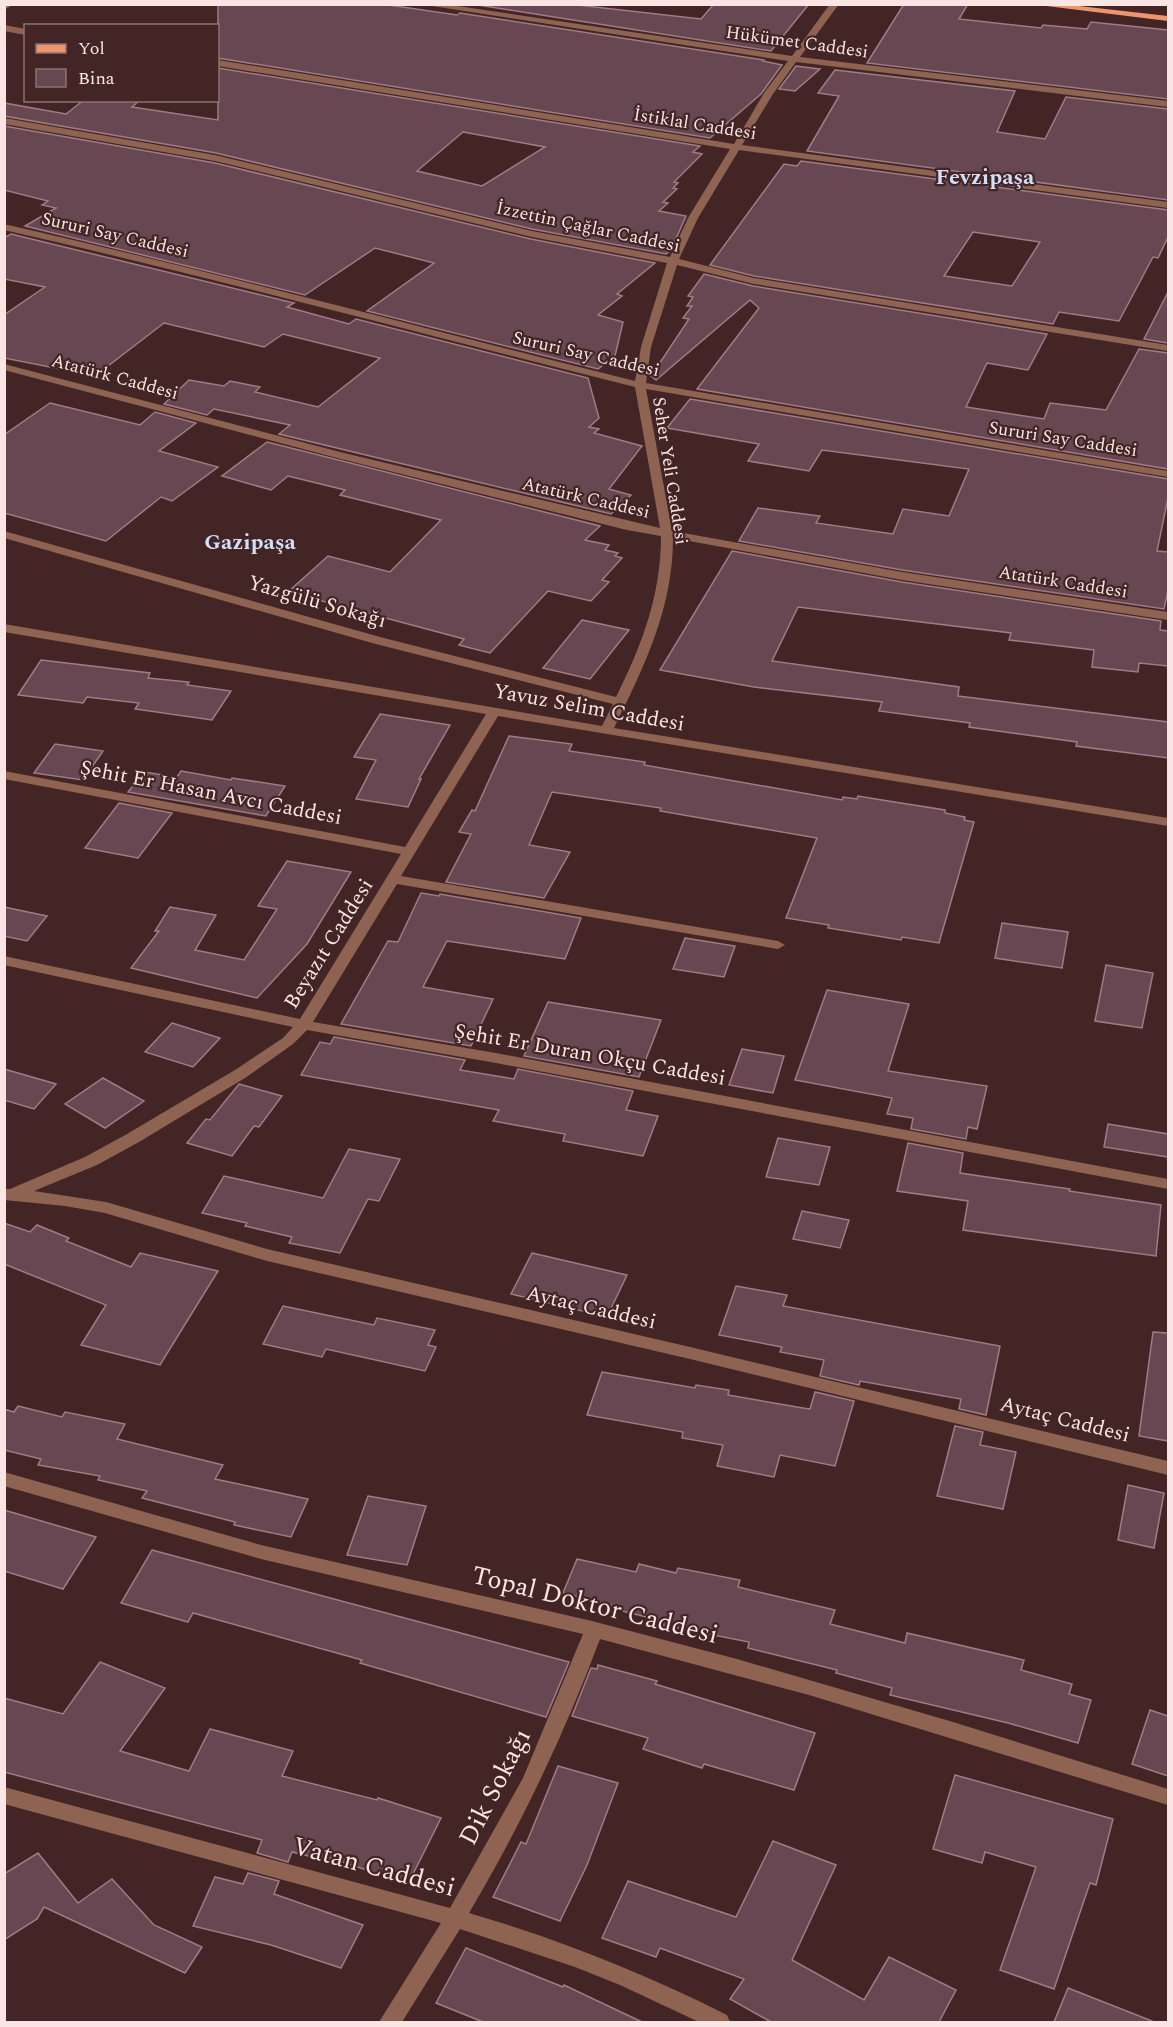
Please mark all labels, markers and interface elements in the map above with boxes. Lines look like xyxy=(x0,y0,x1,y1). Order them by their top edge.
street label: Hükümet Caddesi xyxy=(724,19,870,65)
legend xyxy=(24,24,219,102)
text: Yol xyxy=(78,35,105,62)
text: Bina xyxy=(78,65,115,92)
street label: İstiklal Caddesi xyxy=(631,101,759,147)
district label: Fevzipaşa xyxy=(936,161,1035,194)
street label: İzzettin Çağlar Caddesi xyxy=(493,194,683,260)
street label: Sururi Say Caddesi xyxy=(39,205,191,265)
street label: Sururi Say Caddesi xyxy=(510,324,662,384)
street label: Atatürk Caddesi xyxy=(49,347,181,407)
street label: Seher Yeli Caddesi xyxy=(645,395,695,547)
street label: Sururi Say Caddesi xyxy=(987,414,1139,464)
street label: Atatürk Caddesi xyxy=(519,470,653,526)
district label: Gazipaşa xyxy=(204,526,296,559)
street label: Atatürk Caddesi xyxy=(996,558,1130,606)
street label: Yazgülü Sokağı xyxy=(244,567,390,637)
street label: Yavuz Selim Caddesi xyxy=(491,675,687,741)
street label: Şehit Er Hasan Avcı Caddesi xyxy=(77,752,345,834)
street label: Beyazıt Caddesi xyxy=(276,873,382,1015)
street label: Şehit Er Duran Okçu Caddesi xyxy=(452,1015,728,1095)
street label: Aytaç Caddesi xyxy=(523,1277,659,1339)
street label: Aytaç Caddesi xyxy=(997,1388,1133,1452)
street label: Topal Doktor Caddesi xyxy=(468,1555,722,1655)
street label: Dik Sokağı xyxy=(448,1721,542,1853)
street label: Vatan Caddesi xyxy=(288,1826,460,1908)

